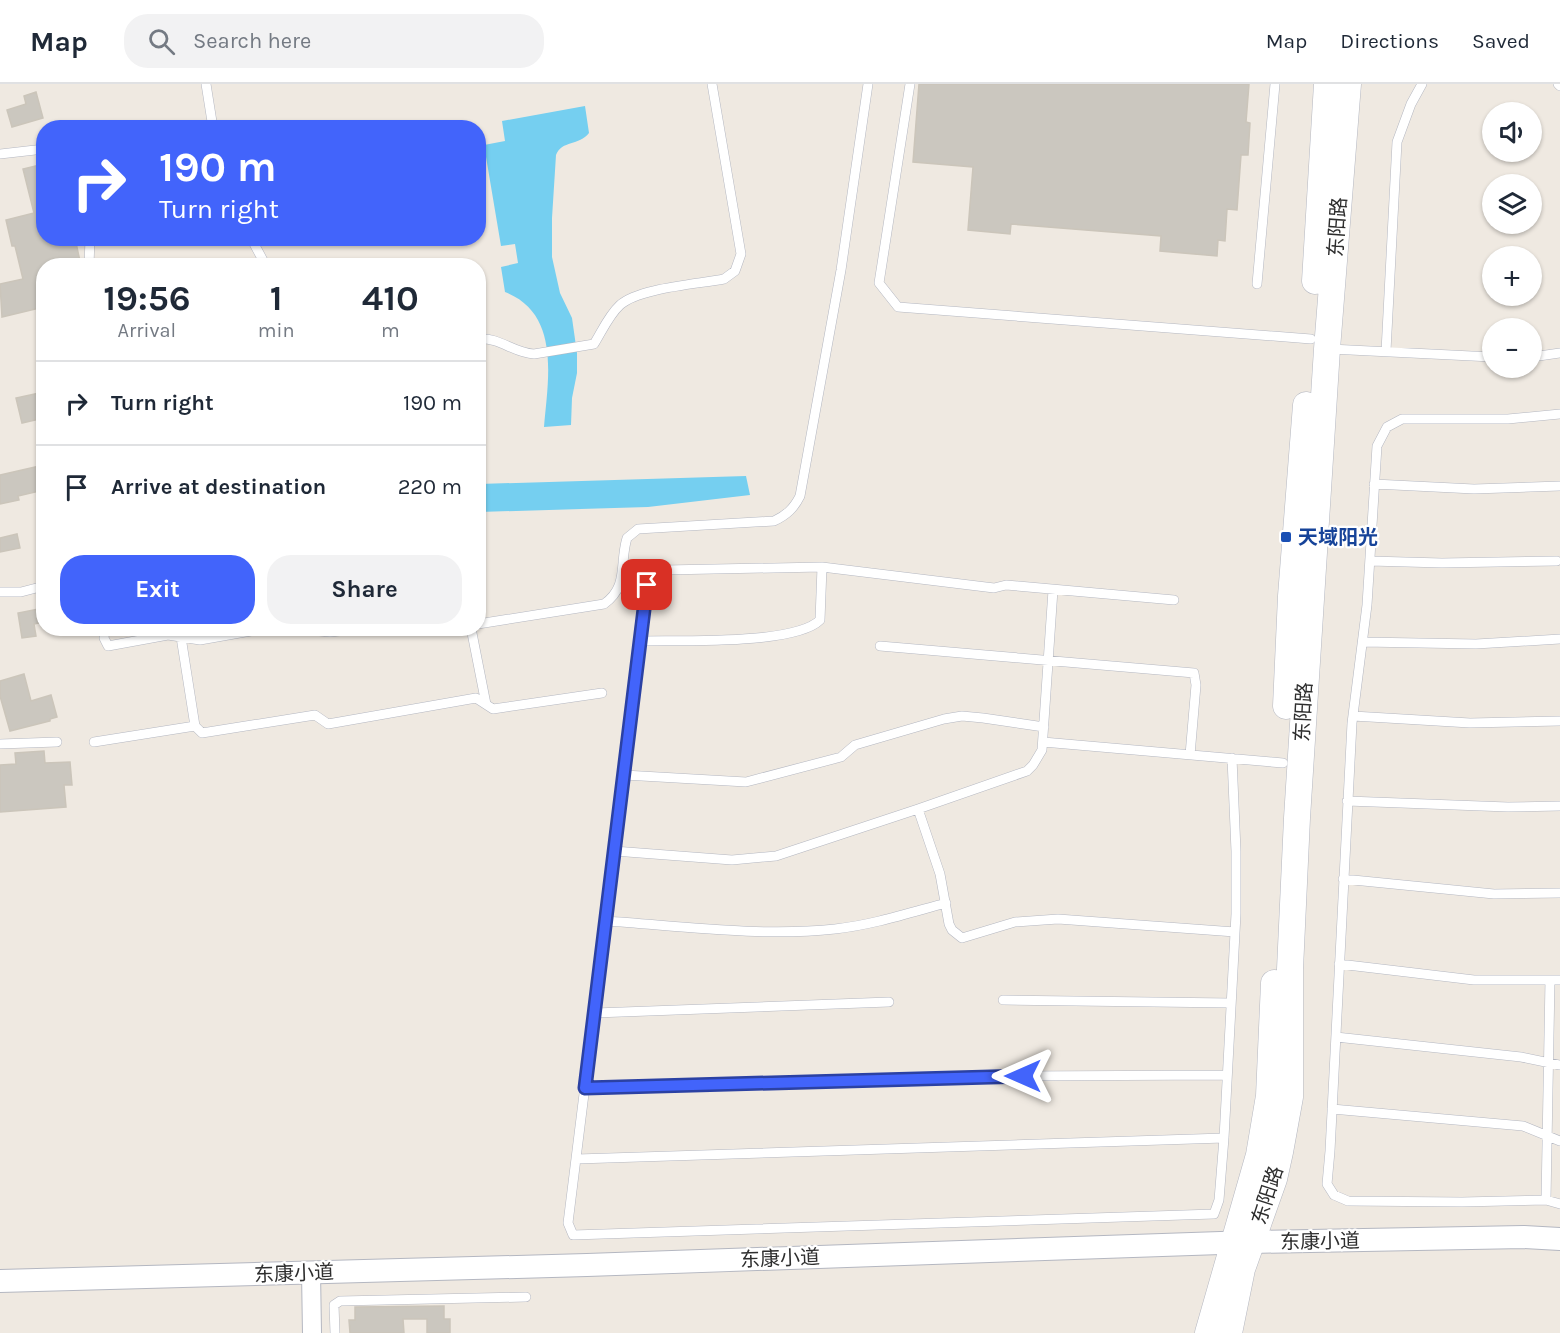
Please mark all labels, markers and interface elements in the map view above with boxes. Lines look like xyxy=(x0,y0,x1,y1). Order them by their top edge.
search box xyxy=(124,14,544,68)
text: Map xyxy=(30,25,88,58)
icon: search xyxy=(145,25,178,58)
text: Search here xyxy=(193,28,311,54)
text: Map xyxy=(1266,29,1307,53)
text: Directions xyxy=(1340,29,1439,53)
text: Saved xyxy=(1472,29,1530,53)
map controls xyxy=(1482,102,1542,378)
button: sound xyxy=(1482,102,1542,162)
text: 190 m xyxy=(159,142,277,192)
icon: right xyxy=(60,144,138,222)
button: layers xyxy=(1482,174,1542,234)
text: Turn right xyxy=(159,193,279,225)
street label: 东阳路 xyxy=(1324,196,1351,258)
button: + xyxy=(1482,246,1542,306)
text: 19:56 xyxy=(103,277,191,319)
text: 1 xyxy=(270,277,283,319)
text: 410 xyxy=(362,277,419,319)
button: − xyxy=(1482,318,1542,378)
text: Arrival xyxy=(118,319,176,342)
text: min xyxy=(258,319,295,342)
text: m xyxy=(381,319,400,342)
icon: right xyxy=(60,387,93,420)
text: Turn right xyxy=(111,390,214,416)
text: 190 m xyxy=(403,390,462,416)
icon: arrive xyxy=(60,471,93,504)
text: Arrive at destination xyxy=(111,474,326,500)
text: 220 m xyxy=(398,474,462,500)
place label: 天域阳光 xyxy=(1298,526,1378,549)
marker: 天域阳光 xyxy=(1279,530,1293,544)
button: Exit xyxy=(60,555,255,624)
button: Share xyxy=(267,555,462,624)
pin xyxy=(621,559,672,610)
icon: arrive xyxy=(630,568,663,601)
street label: 东阳路 xyxy=(1290,681,1317,743)
position arrow xyxy=(991,1044,1055,1108)
street label: 东阳路 xyxy=(1247,1163,1288,1227)
street label: 东康小道 xyxy=(1280,1229,1360,1254)
street label: 东康小道 xyxy=(740,1246,820,1271)
street label: 东康小道 xyxy=(254,1261,334,1286)

